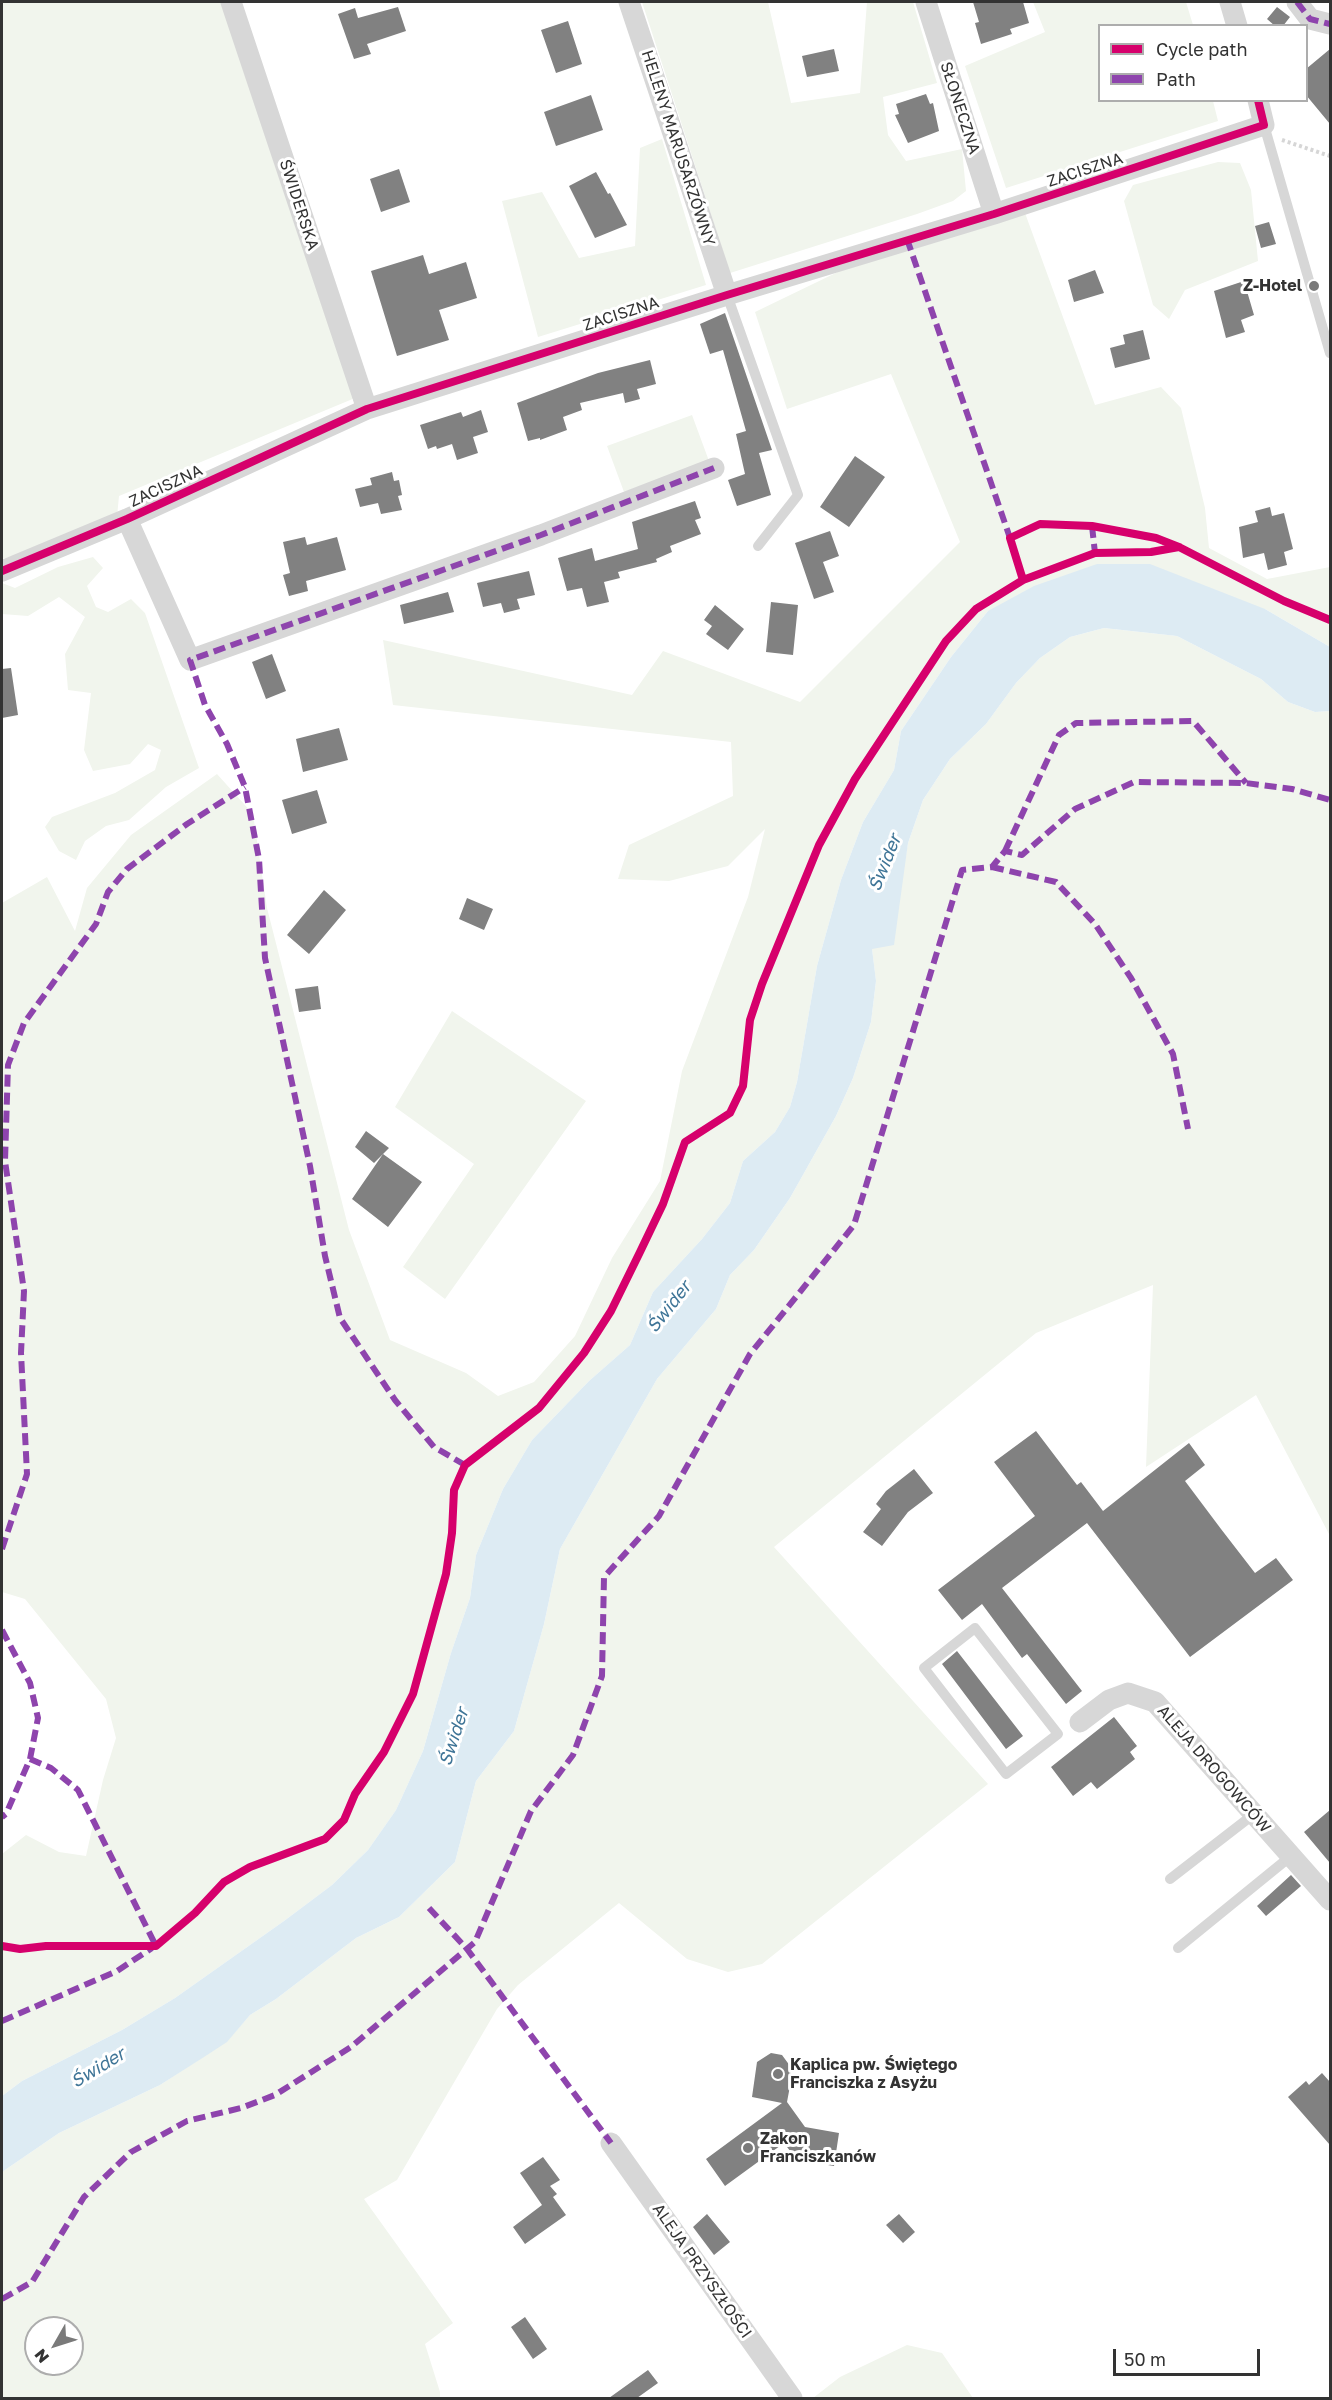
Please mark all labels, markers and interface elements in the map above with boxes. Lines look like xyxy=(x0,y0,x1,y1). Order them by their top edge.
legend xyxy=(1098,24,1308,102)
text: Cycle path xyxy=(1156,38,1248,60)
street label: HELENY MARUSARZÓWNY xyxy=(637,48,719,248)
street label: SŁONECZNA xyxy=(936,59,984,157)
text: Path xyxy=(1156,68,1196,90)
street label: ZACISZNA xyxy=(1045,149,1125,191)
street label: ŚWIDERSKA xyxy=(275,157,323,253)
place label: Z-Hotel xyxy=(1243,276,1302,296)
marker: Z-Hotel xyxy=(1307,279,1321,293)
street label: ZACISZNA xyxy=(581,293,661,335)
street label: ZACISZNA xyxy=(126,461,206,511)
water label: Świder xyxy=(864,831,906,895)
water label: Świder xyxy=(642,1277,696,1337)
street label: ALEJA DROGOWCÓW xyxy=(1153,1701,1275,1837)
water label: Świder xyxy=(435,1705,473,1769)
water label: Świder xyxy=(67,2043,129,2093)
place label: Kaplica pw. Świętego Franciszka z Asyżu xyxy=(790,2055,957,2093)
marker: Kaplica pw. Świętego Franciszka z Asyżu xyxy=(771,2067,785,2081)
place label: Zakon Franciszkanów xyxy=(760,2129,876,2167)
marker: Zakon Franciszkanów xyxy=(741,2141,755,2155)
street label: ALEJA PRZYSZŁOŚCI xyxy=(648,2200,756,2342)
north arrow xyxy=(24,2316,84,2376)
scale bar xyxy=(1116,2337,1263,2375)
text: N xyxy=(30,2345,53,2367)
text: 50 m xyxy=(1124,2348,1166,2370)

